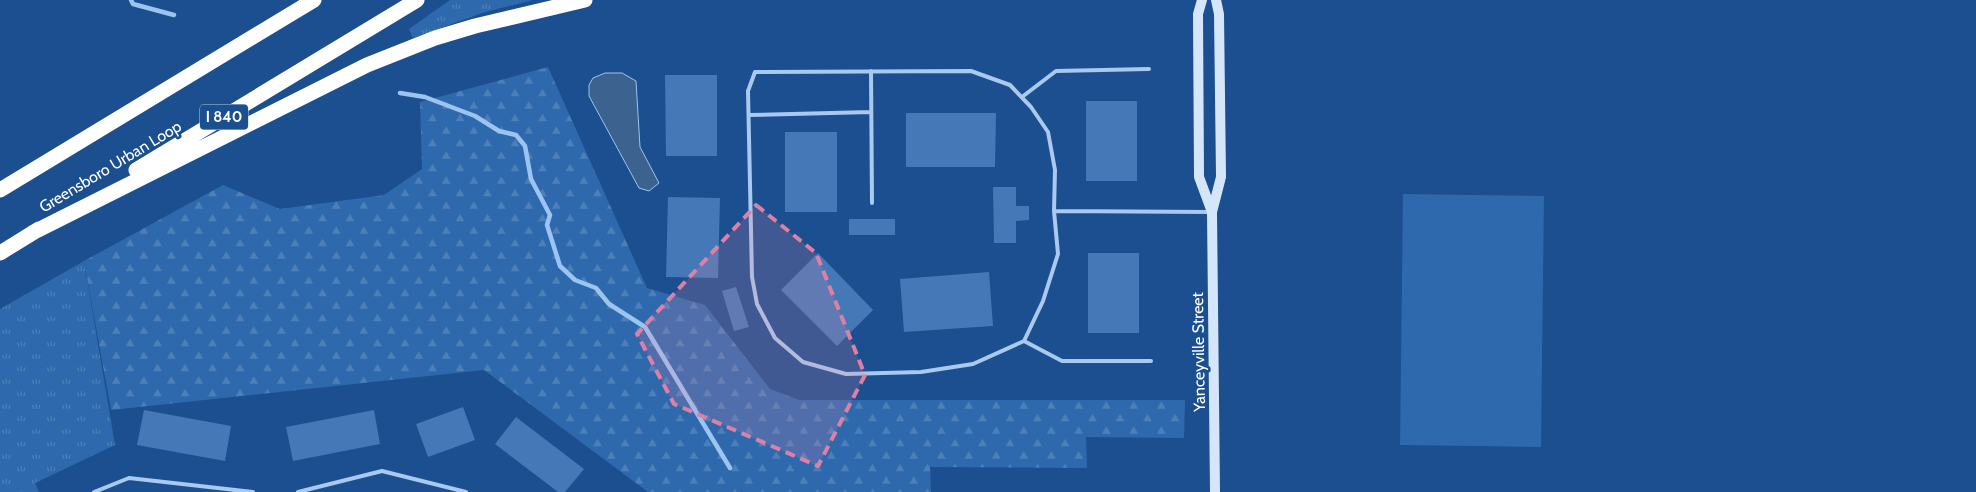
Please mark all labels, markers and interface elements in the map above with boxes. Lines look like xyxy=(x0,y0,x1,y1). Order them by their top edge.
road number: I 840 xyxy=(200,104,248,130)
street label: Greensboro Urban Loop xyxy=(36,116,185,216)
street label: Yanceyville Street xyxy=(1188,291,1209,413)

